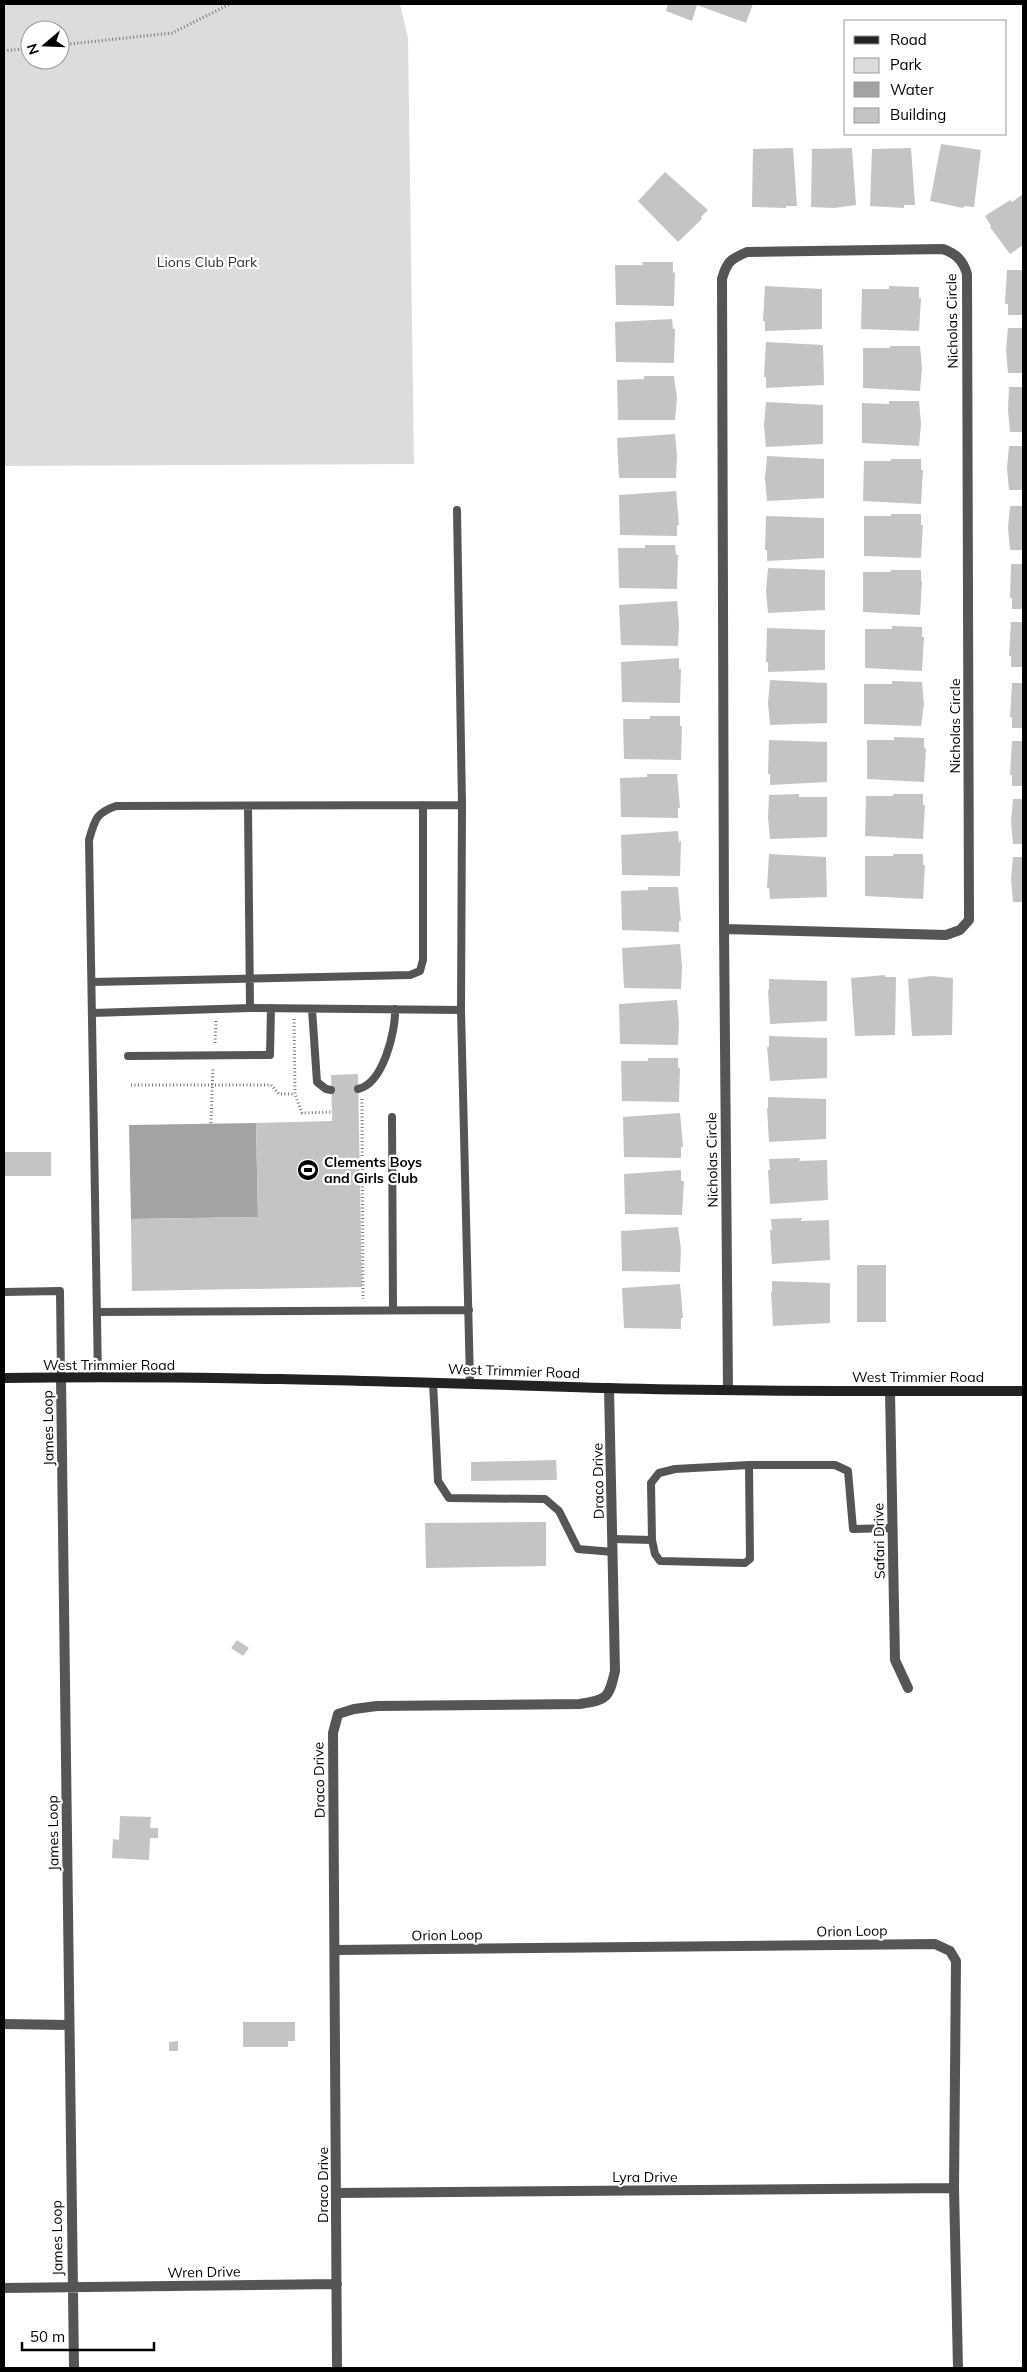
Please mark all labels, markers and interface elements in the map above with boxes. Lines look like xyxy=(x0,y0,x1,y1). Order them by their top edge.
north arrow xyxy=(20,20,70,70)
legend xyxy=(844,20,1007,135)
text: Road xyxy=(890,30,927,49)
text: N xyxy=(22,41,43,57)
text: Park xyxy=(890,55,922,74)
text: Water xyxy=(890,80,934,99)
text: Building xyxy=(890,105,946,124)
park label: Lions Club Park xyxy=(157,253,258,271)
street label: Nicholas Circle xyxy=(942,273,962,369)
street label: Nicholas Circle xyxy=(946,678,964,774)
street label: Nicholas Circle xyxy=(702,1112,722,1208)
place label: Clements Boys and Girls Club xyxy=(324,1153,422,1187)
sports icon: Clements Boys and Girls Club xyxy=(296,1158,320,1182)
street label: West Trimmier Road xyxy=(43,1356,175,1374)
street label: West Trimmier Road xyxy=(448,1360,580,1382)
street label: West Trimmier Road xyxy=(852,1368,984,1386)
street label: James Loop xyxy=(38,1390,58,1466)
street label: Draco Drive xyxy=(588,1443,608,1519)
street label: Safari Drive xyxy=(869,1503,889,1579)
street label: Draco Drive xyxy=(309,1742,329,1818)
street label: James Loop xyxy=(43,1795,63,1871)
street label: Orion Loop xyxy=(816,1921,888,1941)
street label: Orion Loop xyxy=(411,1925,483,1945)
street label: Draco Drive xyxy=(314,2147,332,2223)
street label: Lyra Drive xyxy=(612,2168,678,2186)
street label: James Loop xyxy=(47,2200,67,2276)
street label: Wren Drive xyxy=(167,2262,241,2282)
scale bar xyxy=(22,2320,155,2352)
text: 50 m xyxy=(30,2327,65,2346)

